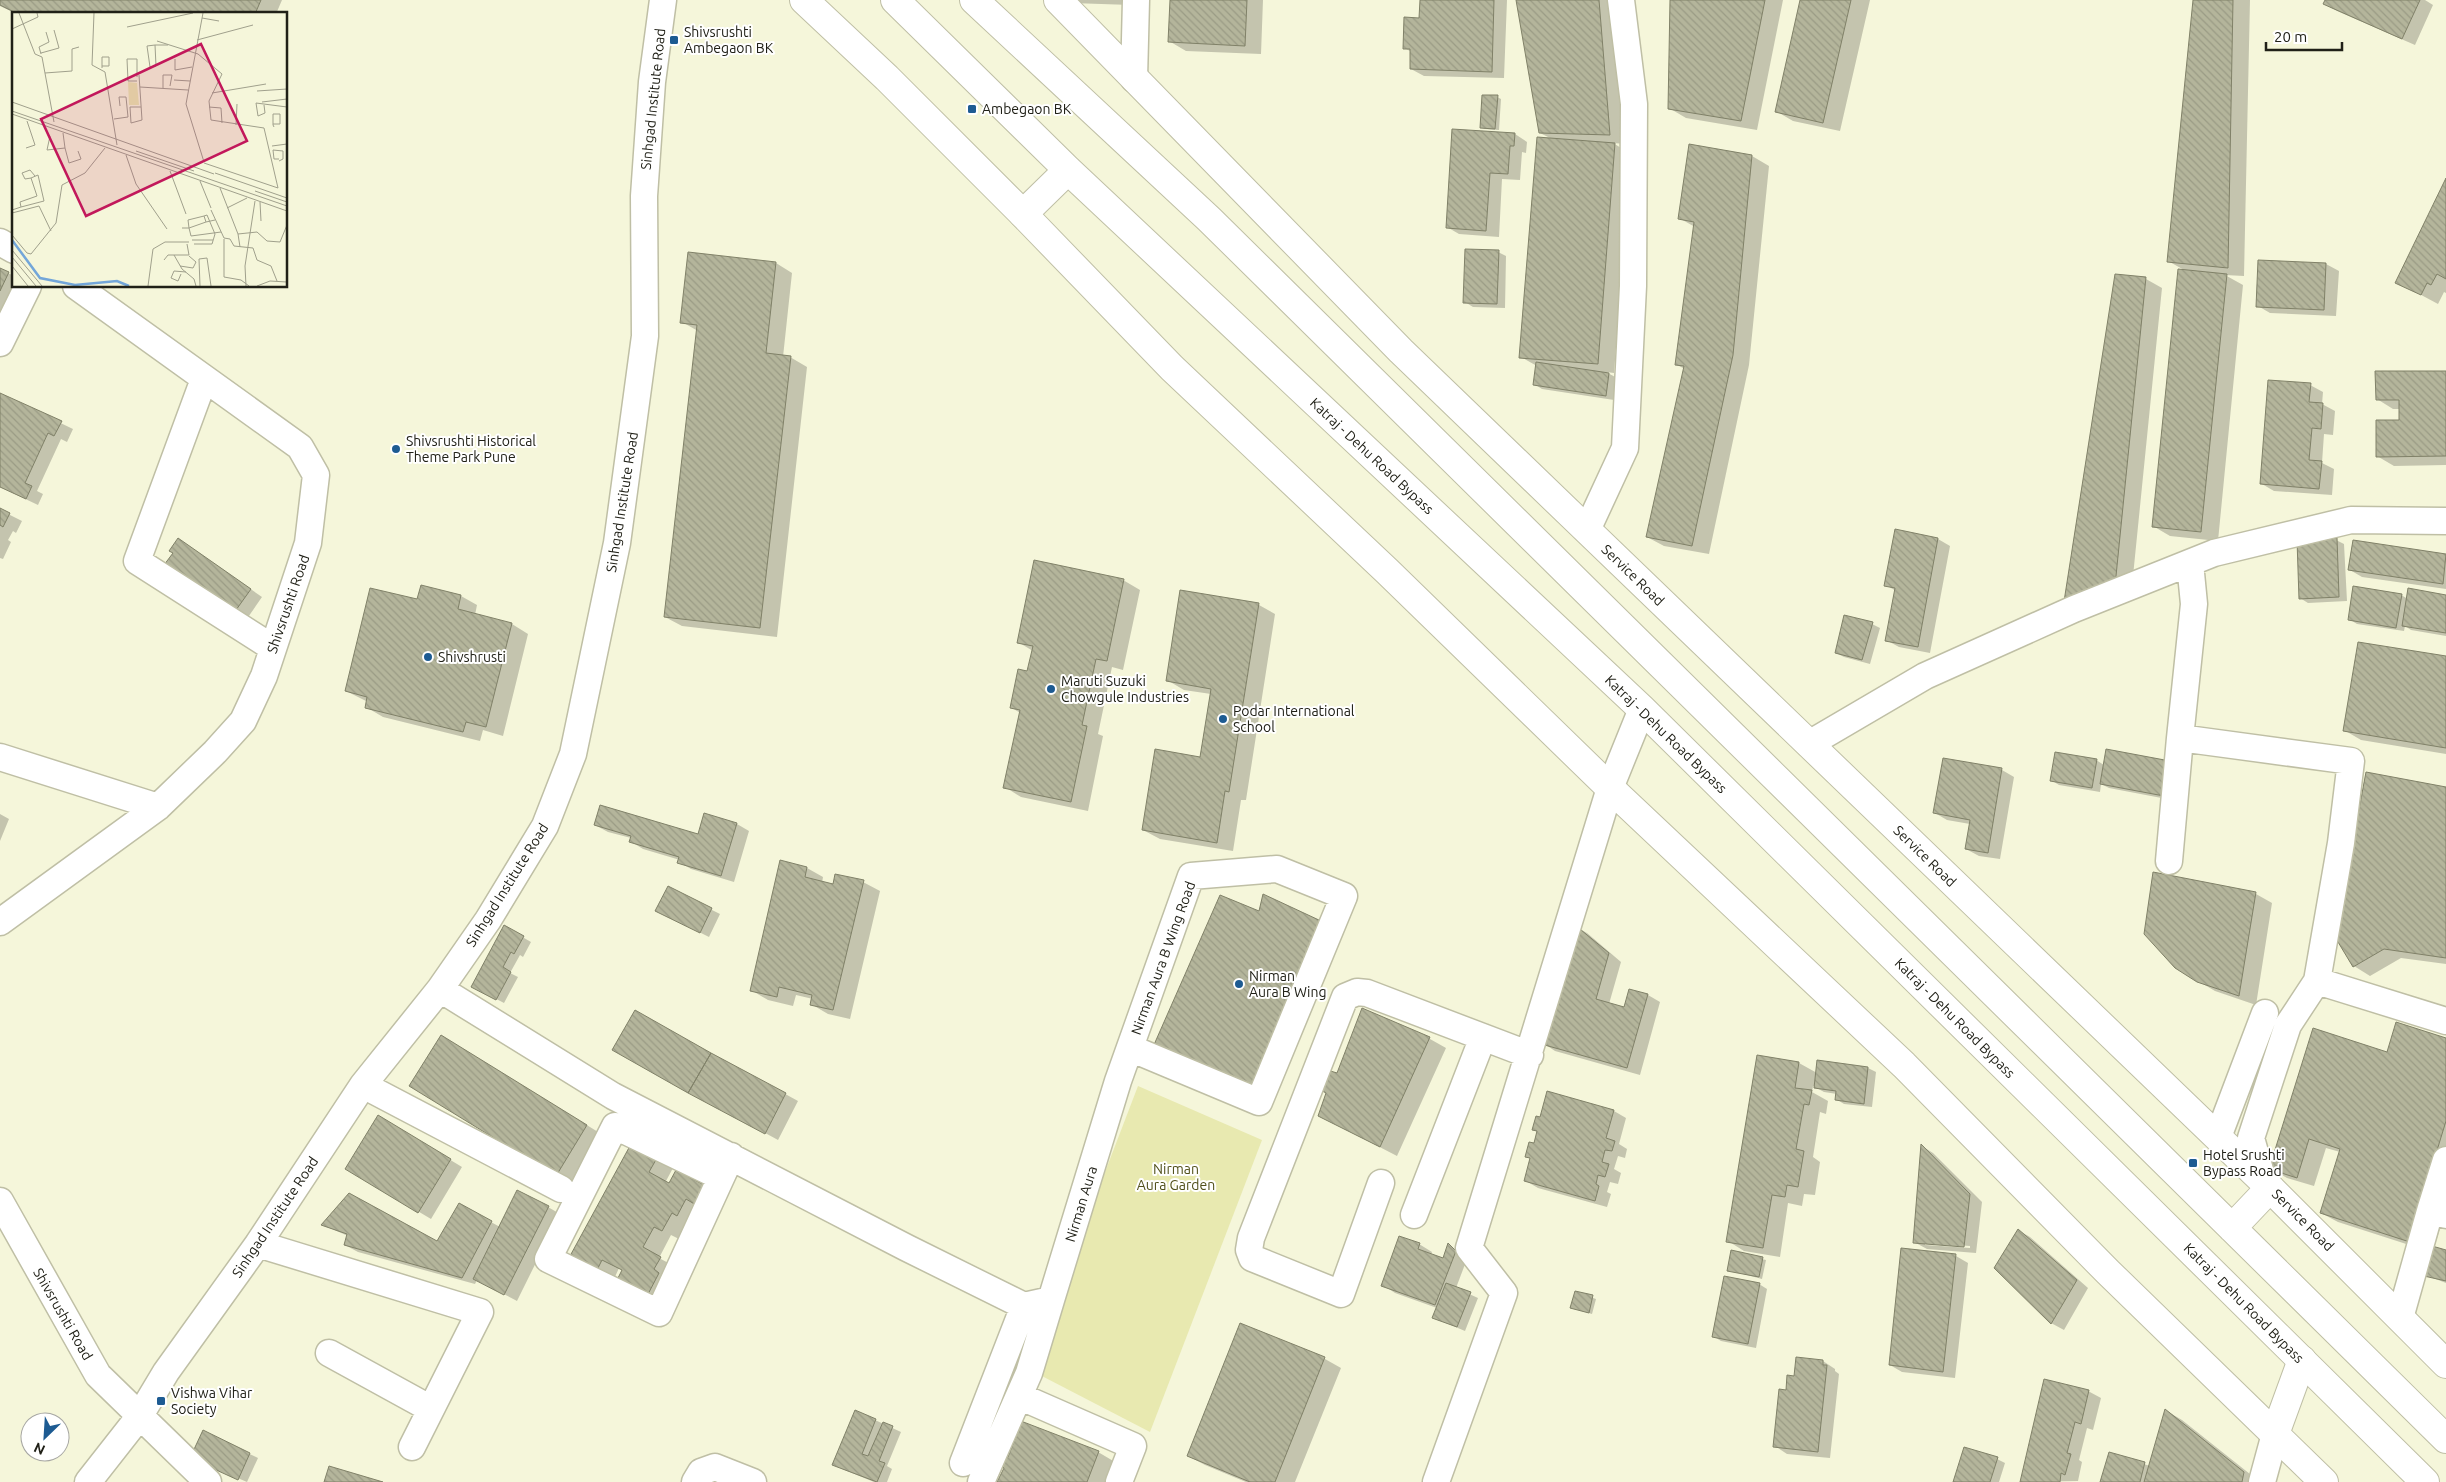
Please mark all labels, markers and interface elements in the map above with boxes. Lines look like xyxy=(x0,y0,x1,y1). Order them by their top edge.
inset map xyxy=(12,12,288,288)
scale bar xyxy=(2266,20,2342,52)
place label: Shivsrushti Ambegaon BK xyxy=(684,24,774,56)
street label: Sinhgad Institute Road xyxy=(638,27,668,171)
text: 20 m xyxy=(2274,28,2307,45)
marker: Shivsrushti Ambegaon BK xyxy=(668,34,680,46)
place label: Ambegaon BK xyxy=(982,101,1072,117)
marker: Ambegaon BK xyxy=(966,103,978,115)
street label: Katraj - Dehu Road Bypass xyxy=(1307,395,1437,517)
street label: Sinhgad Institute Road xyxy=(603,431,641,573)
place label: Shivsrushti Historical Theme Park Pune xyxy=(406,433,536,465)
marker: Shivsrushti Historical Theme Park Pune xyxy=(390,443,402,455)
street label: Service Road xyxy=(1598,541,1668,609)
street label: Shivsrushti Road xyxy=(264,553,312,655)
place label: Shivshrusti xyxy=(438,649,506,665)
marker: Shivshrusti xyxy=(422,651,434,663)
street label: Katraj - Dehu Road Bypass xyxy=(1602,672,1730,796)
place label: Maruti Suzuki Chowgule Industries xyxy=(1061,673,1189,705)
marker: Maruti Suzuki Chowgule Industries xyxy=(1045,683,1057,695)
place label: Podar International School xyxy=(1233,703,1355,735)
marker: Podar International School xyxy=(1217,713,1229,725)
street label: Sinhgad Institute Road xyxy=(463,821,551,949)
street label: Service Road xyxy=(1890,822,1960,890)
street label: Nirman Aura B Wing Road xyxy=(1128,879,1198,1037)
street label: Katraj - Dehu Road Bypass xyxy=(1892,955,2018,1081)
place label: Nirman Aura B Wing xyxy=(1249,968,1327,1000)
marker: Nirman Aura B Wing xyxy=(1233,978,1245,990)
place label: Hotel Srushti Bypass Road xyxy=(2203,1147,2285,1179)
street label: Sinhgad Institute Road xyxy=(229,1154,321,1280)
marker: Hotel Srushti Bypass Road xyxy=(2187,1157,2199,1169)
park label: Nirman Aura Garden xyxy=(1137,1161,1215,1193)
street label: Nirman Aura xyxy=(1062,1164,1100,1244)
street label: Service Road xyxy=(2269,1186,2337,1254)
street label: Katraj - Dehu Road Bypass xyxy=(2181,1240,2307,1366)
street label: Shivsrushti Road xyxy=(30,1265,96,1363)
place label: Vishwa Vihar Society xyxy=(171,1385,253,1417)
marker: Vishwa Vihar Society xyxy=(155,1395,167,1407)
north arrow xyxy=(20,1412,70,1462)
text: N xyxy=(31,1439,48,1458)

